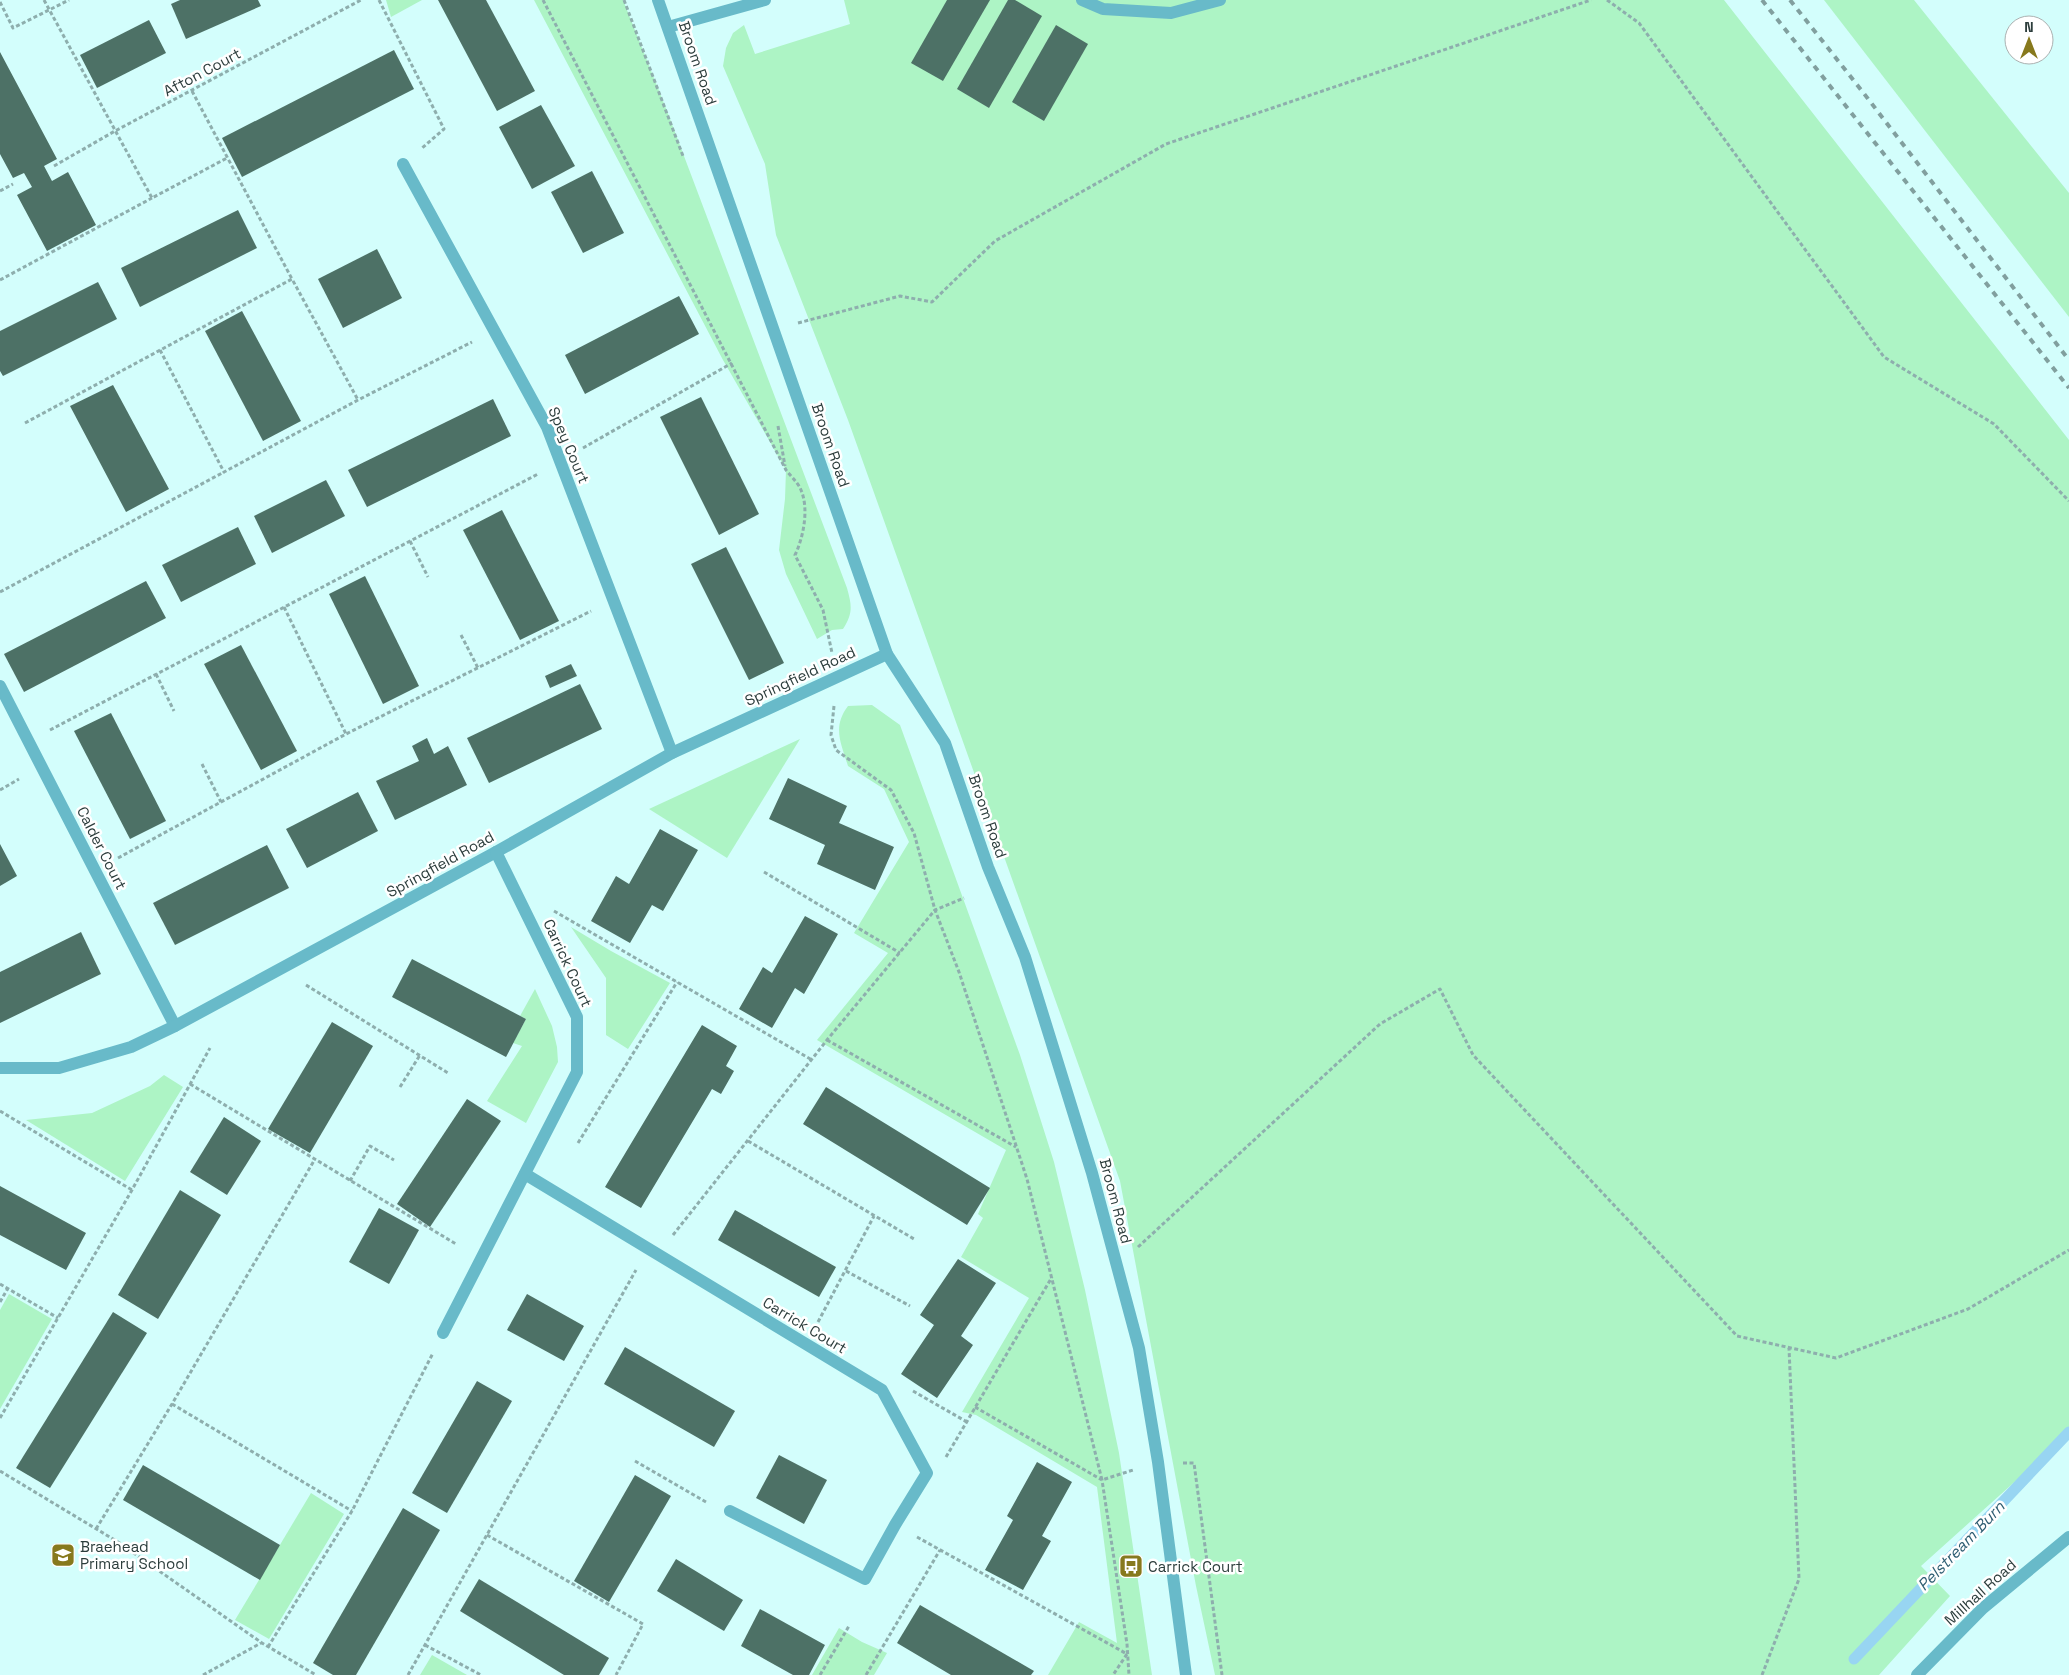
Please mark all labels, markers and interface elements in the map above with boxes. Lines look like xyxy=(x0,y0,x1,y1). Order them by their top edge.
north arrow xyxy=(2004,15,2054,65)
text: N xyxy=(2024,18,2034,36)
street label: Broom Road xyxy=(675,19,721,107)
street label: Afton Court xyxy=(160,44,244,100)
street label: Broom Road xyxy=(808,401,854,489)
street label: Spey Court xyxy=(544,404,594,486)
street label: Springfield Road xyxy=(742,642,858,710)
street label: Broom Road xyxy=(965,772,1011,860)
street label: Calder Court xyxy=(73,803,131,893)
street label: Springfield Road xyxy=(383,827,497,901)
street label: Carrick Court xyxy=(539,916,597,1010)
street label: Broom Road xyxy=(1096,1156,1136,1246)
street label: Carrick Court xyxy=(759,1292,851,1358)
water label: Pelstream Burn xyxy=(1913,1496,2010,1595)
place label: Braehead Primary School xyxy=(80,1537,188,1573)
school or university icon: Braehead Primary School xyxy=(50,1542,76,1568)
bus stop icon: Carrick Court xyxy=(1118,1553,1144,1579)
street label: Millhall Road xyxy=(1940,1555,2020,1629)
place label: Carrick Court xyxy=(1148,1557,1243,1576)

